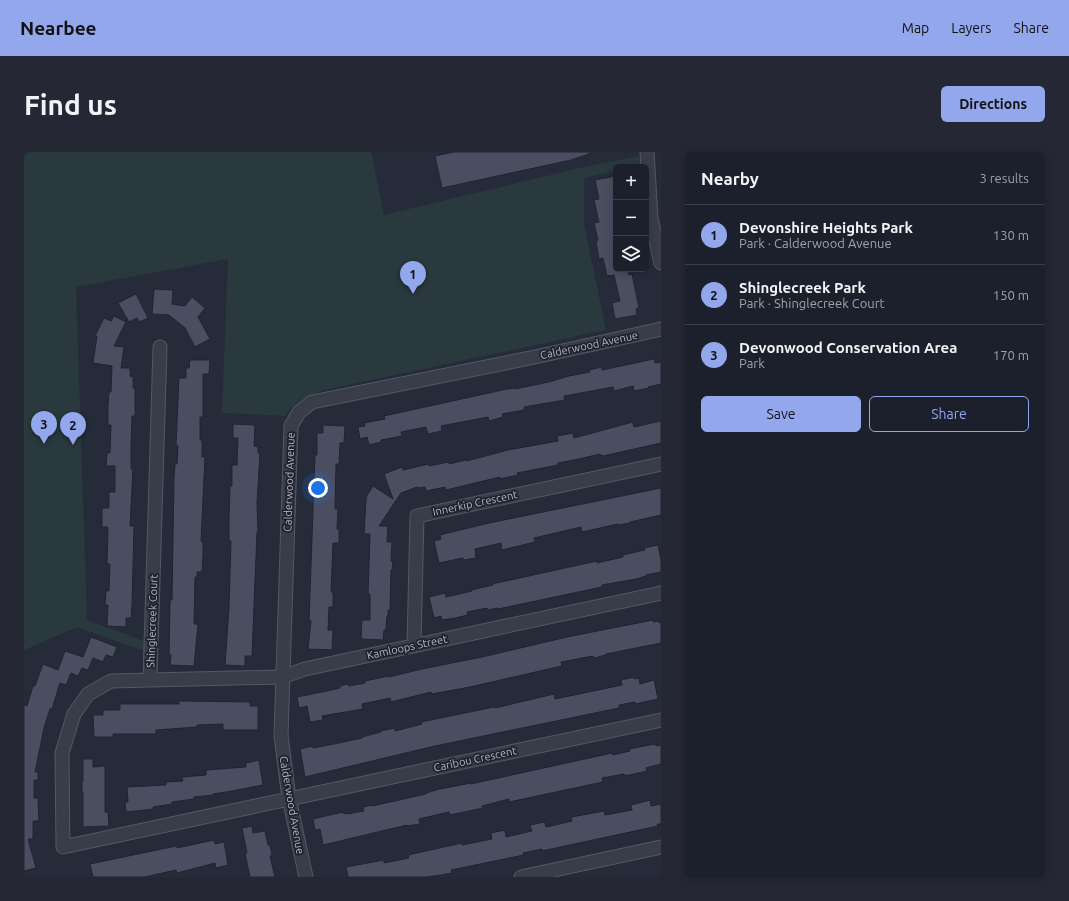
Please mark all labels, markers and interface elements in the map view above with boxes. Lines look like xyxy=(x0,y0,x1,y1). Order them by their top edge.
text: Nearbee xyxy=(20,17,97,39)
text: Map xyxy=(902,20,929,36)
text: Layers xyxy=(951,20,991,36)
text: Share xyxy=(1013,20,1049,36)
button: Directions xyxy=(941,86,1045,122)
text: Find us xyxy=(24,89,117,120)
map controls xyxy=(613,164,649,272)
button: + xyxy=(613,164,649,200)
text: Nearby xyxy=(701,169,759,188)
text: 3 results xyxy=(979,171,1029,185)
button: − xyxy=(613,200,649,236)
text: Devonshire Heights Park xyxy=(739,219,913,236)
text: 1 xyxy=(710,228,718,242)
text: 130 m xyxy=(993,228,1029,242)
button: layers xyxy=(613,236,649,272)
text: Park · Calderwood Avenue xyxy=(739,236,892,250)
pin: 1 xyxy=(400,261,426,294)
text: Shinglecreek Park xyxy=(739,279,866,296)
text: 2 xyxy=(710,288,718,302)
text: 150 m xyxy=(993,288,1029,302)
text: Park · Shinglecreek Court xyxy=(739,296,885,310)
street label: Calderwood Avenue xyxy=(539,329,639,361)
text: Devonwood Conservation Area xyxy=(739,339,957,356)
text: 3 xyxy=(710,348,718,362)
text: 170 m xyxy=(993,348,1029,362)
text: Park xyxy=(739,356,765,370)
button: Save xyxy=(701,396,861,432)
button: Share xyxy=(869,396,1029,432)
pin: 3 xyxy=(31,411,57,444)
pin: 2 xyxy=(60,412,86,445)
street label: Calderwood Avenue xyxy=(281,432,297,532)
your location xyxy=(308,478,328,498)
street label: Innerkip Crescent xyxy=(432,488,519,518)
street label: Shinglecreek Court xyxy=(144,573,160,668)
street label: Kamloops Street xyxy=(366,632,449,661)
street label: Caribou Crescent xyxy=(432,744,518,774)
street label: Calderwood Avenue xyxy=(277,755,307,855)

